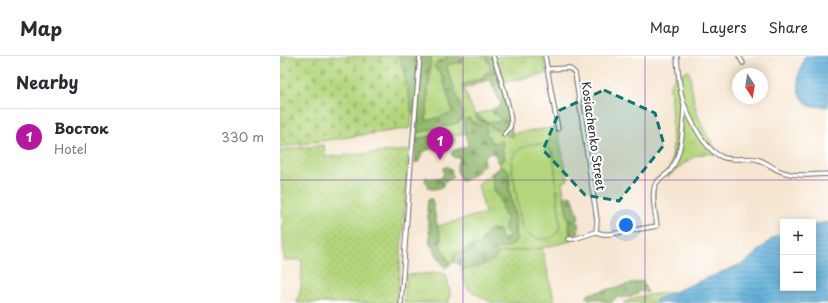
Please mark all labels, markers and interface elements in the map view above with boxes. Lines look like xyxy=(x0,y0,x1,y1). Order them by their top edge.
text: Map xyxy=(20,14,62,42)
text: Map xyxy=(650,17,680,38)
text: Layers xyxy=(702,17,747,38)
text: Share xyxy=(769,17,808,38)
north arrow xyxy=(732,68,768,104)
text: Nearby xyxy=(16,69,78,95)
street label: Kosiachenko Street xyxy=(577,80,611,192)
text: Восток xyxy=(54,116,109,139)
text: 1 xyxy=(26,127,32,146)
text: 330 m xyxy=(221,127,264,146)
pin: 1 xyxy=(427,127,453,160)
text: Hotel xyxy=(54,139,87,158)
your location xyxy=(616,215,636,235)
map controls xyxy=(780,219,816,291)
button: + xyxy=(780,219,816,255)
button: − xyxy=(780,255,816,291)

